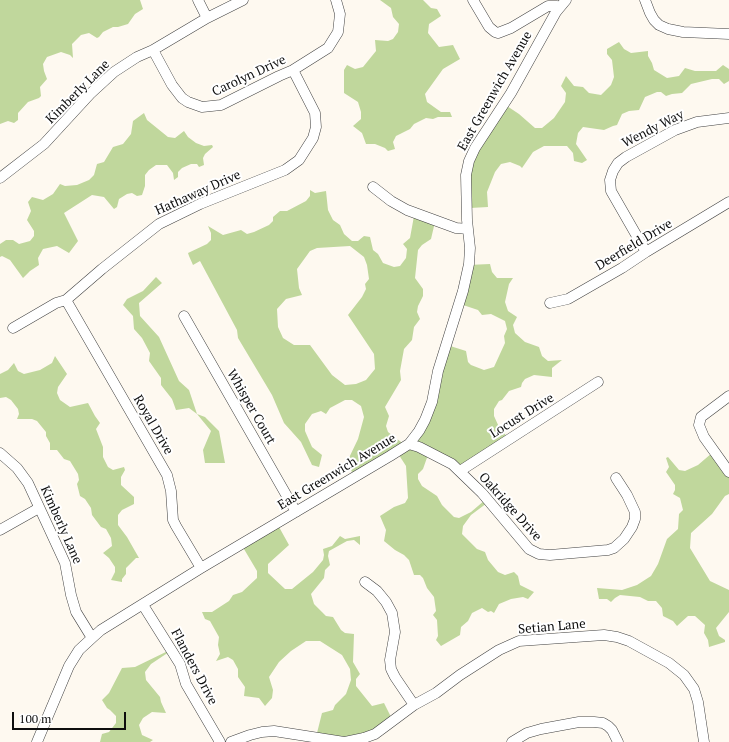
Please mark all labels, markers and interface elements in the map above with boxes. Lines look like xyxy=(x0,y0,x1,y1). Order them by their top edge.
street label: East Greenwich Avenue xyxy=(454,29,536,153)
street label: Carolyn Drive xyxy=(210,52,288,100)
street label: Kimberly Lane xyxy=(43,57,113,127)
street label: Wendy Way xyxy=(620,107,686,151)
street label: Hathaway Drive xyxy=(153,167,243,219)
street label: Deerfield Drive xyxy=(593,216,675,274)
street label: Whisper Court xyxy=(223,367,279,447)
street label: Locust Drive xyxy=(487,390,557,442)
street label: Royal Drive xyxy=(130,392,176,458)
street label: East Greenwich Avenue xyxy=(275,430,399,514)
street label: Oakridge Drive xyxy=(475,470,545,544)
street label: Kimberly Lane xyxy=(37,484,85,566)
street label: Setian Lane xyxy=(518,616,586,638)
street label: Flanders Drive xyxy=(167,626,221,708)
scale bar xyxy=(14,704,128,730)
text: 100 m xyxy=(19,711,51,726)

